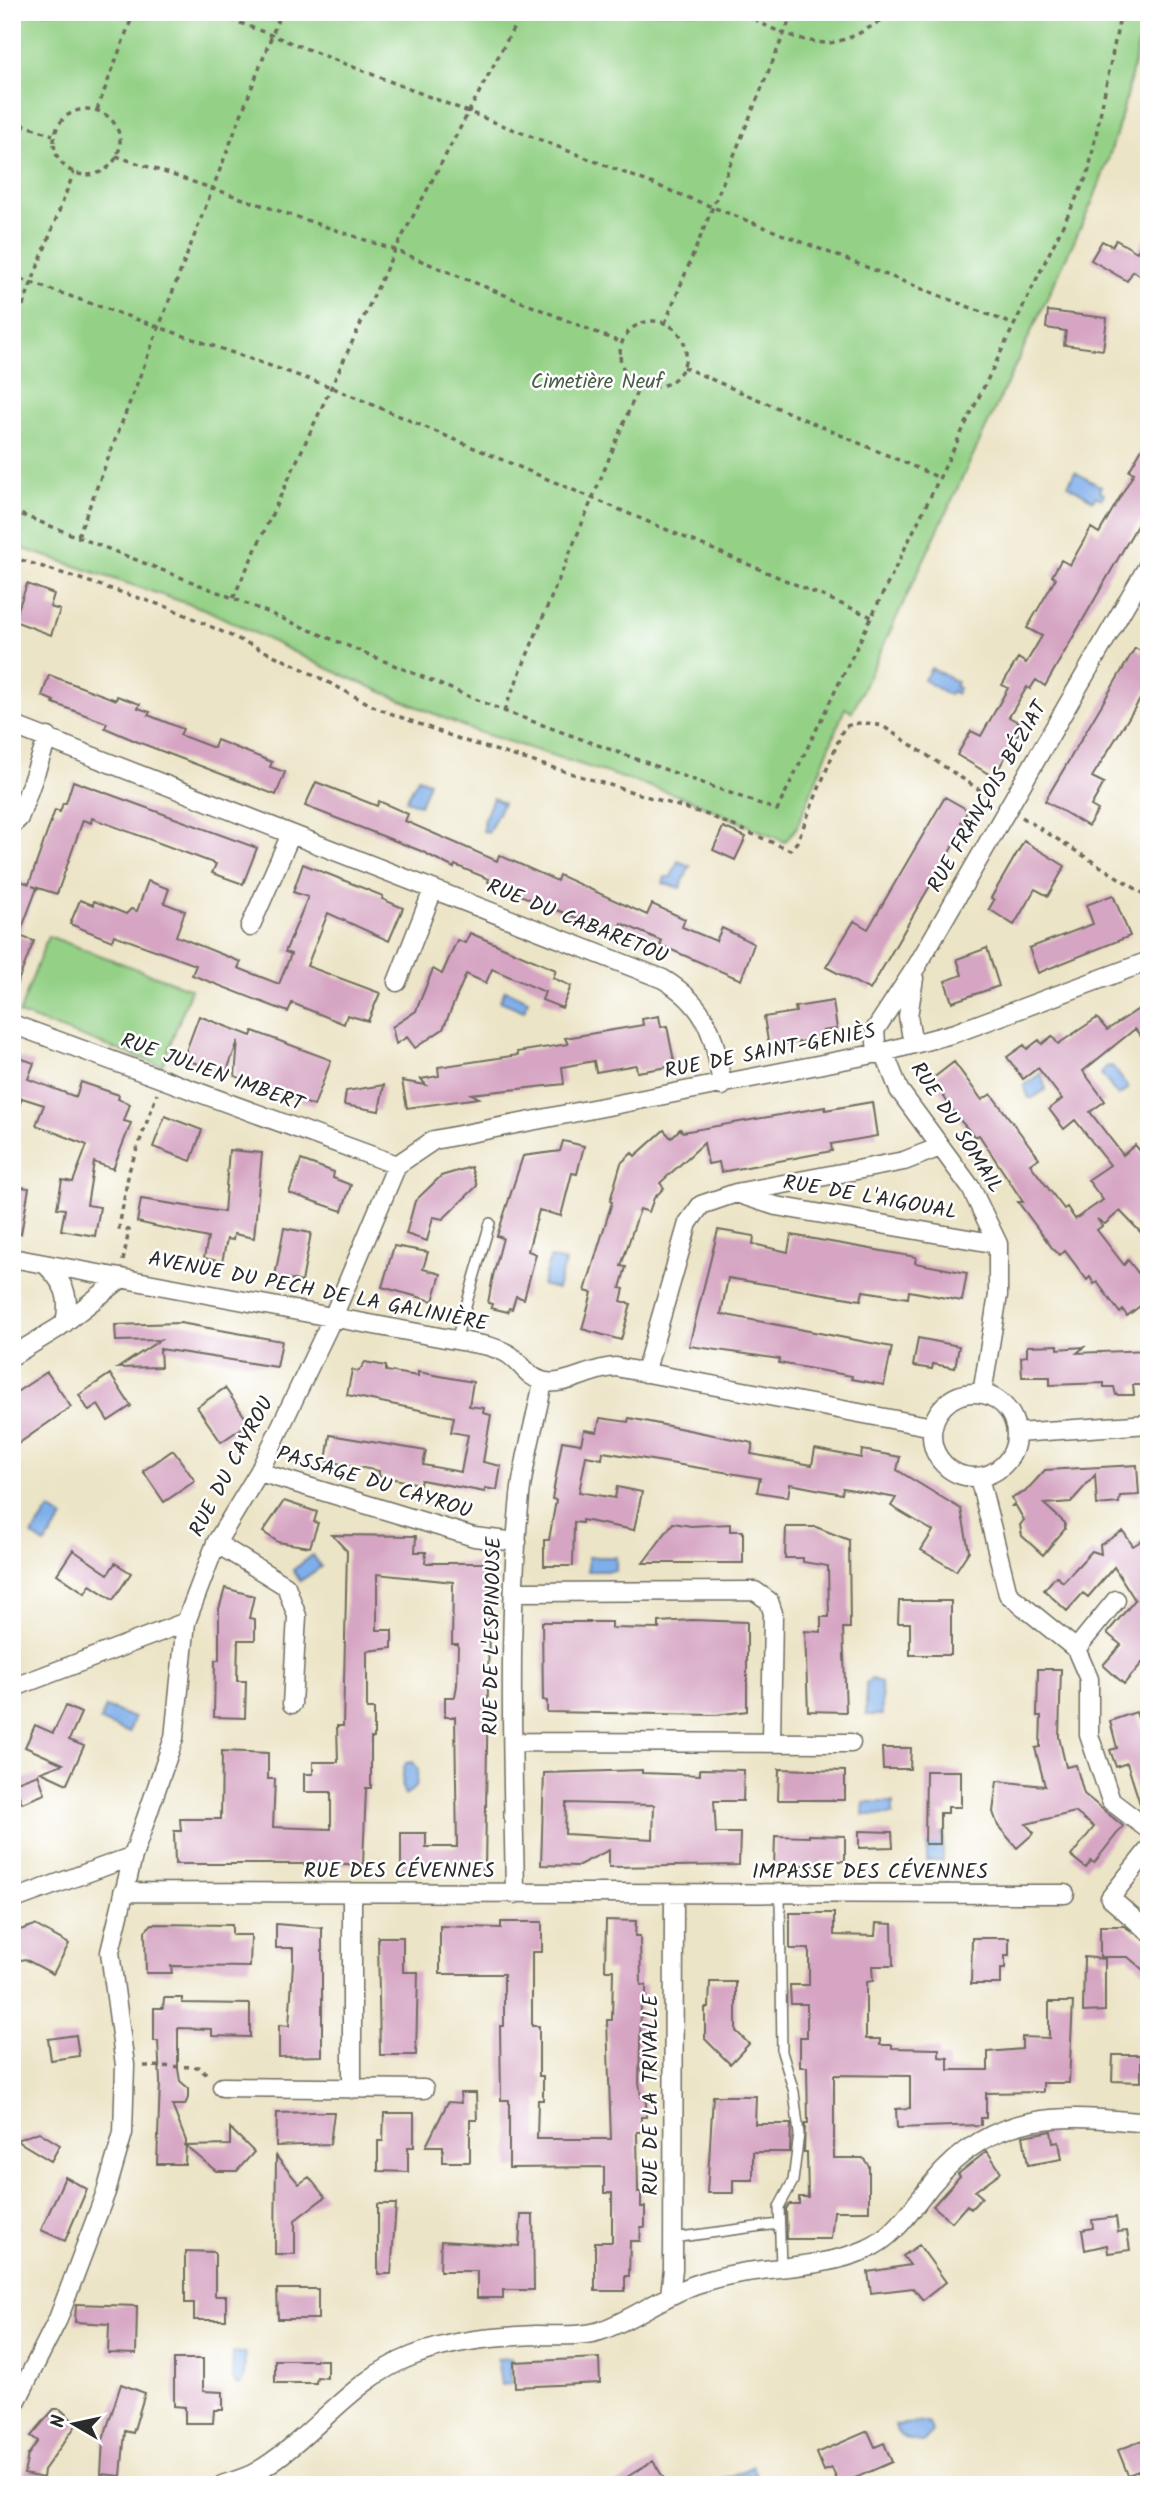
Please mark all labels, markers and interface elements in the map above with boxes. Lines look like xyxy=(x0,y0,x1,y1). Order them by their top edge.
park label: Cimetière Neuf xyxy=(531,366,665,399)
street label: RUE FRANÇOIS BÉZIAT xyxy=(920,693,1057,899)
street label: RUE DU CABARETOU xyxy=(481,871,673,973)
street label: RUE DE SAINT-GENIÈS xyxy=(662,1015,878,1089)
street label: RUE JULIEN IMBERT xyxy=(116,1024,310,1122)
street label: RUE DU SOMAIL xyxy=(901,1056,1011,1200)
street label: RUE DE L'AIGOUAL xyxy=(780,1166,960,1230)
street label: AVENUE DU PECH DE LA GALINIÈRE xyxy=(146,1243,491,1341)
street label: RUE DU CAYROU xyxy=(181,1391,283,1543)
street label: PASSAGE DU CAYROU xyxy=(272,1438,476,1528)
street label: RUE DE L'ESPINOUSE xyxy=(475,1536,511,1736)
street label: RUE DES CÉVENNES xyxy=(303,1855,495,1888)
street label: IMPASSE DES CÉVENNES xyxy=(752,1856,988,1889)
street label: RUE DE LA TRIVALLE xyxy=(635,1993,668,2196)
north arrow xyxy=(38,2388,108,2458)
text: N xyxy=(43,2413,75,2430)

